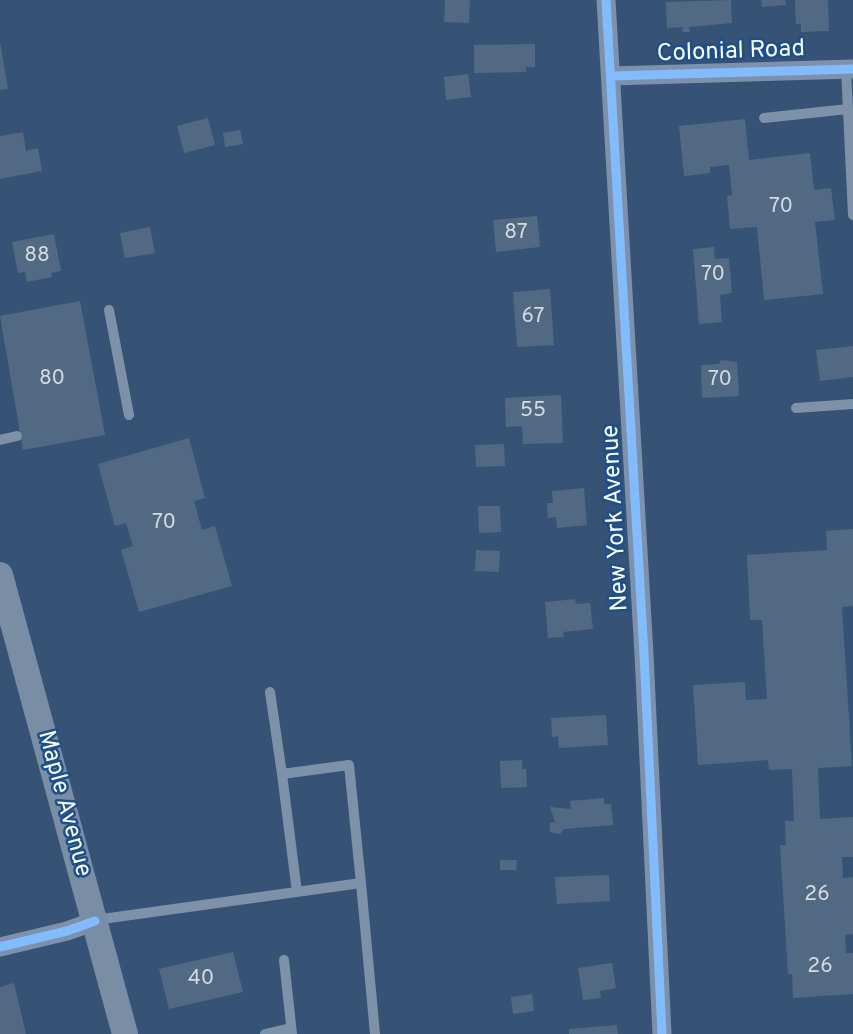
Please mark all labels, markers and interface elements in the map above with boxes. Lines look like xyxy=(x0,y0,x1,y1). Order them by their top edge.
street label: Colonial Road xyxy=(656,36,806,70)
house number: 70 xyxy=(769,195,793,221)
house number: 87 xyxy=(504,221,528,247)
house number: 88 xyxy=(24,244,50,270)
house number: 70 xyxy=(701,263,725,289)
house number: 67 xyxy=(521,305,545,331)
house number: 80 xyxy=(39,367,65,393)
house number: 70 xyxy=(708,368,732,394)
house number: 55 xyxy=(520,399,546,425)
street label: New York Avenue xyxy=(598,424,636,612)
house number: 70 xyxy=(152,511,176,537)
street label: Maple Avenue xyxy=(30,728,96,880)
house number: 26 xyxy=(804,883,830,909)
house number: 26 xyxy=(807,955,833,981)
house number: 40 xyxy=(188,967,214,993)

